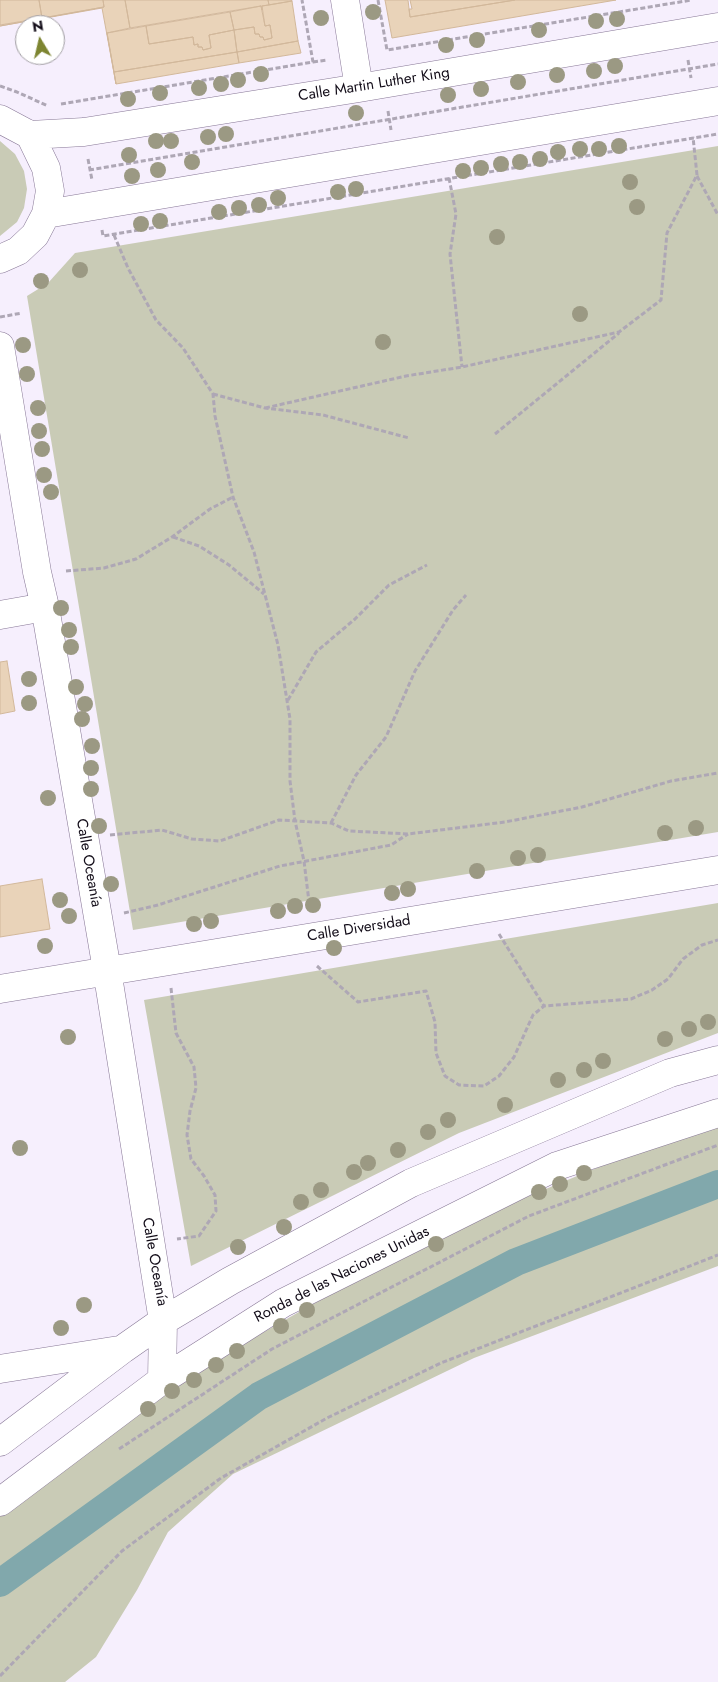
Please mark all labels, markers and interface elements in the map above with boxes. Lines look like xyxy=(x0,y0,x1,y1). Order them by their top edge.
north arrow xyxy=(15,15,65,65)
text: N xyxy=(31,15,45,37)
street label: Calle Martin Luther King xyxy=(297,64,451,106)
street label: Calle Oceanía xyxy=(71,817,105,909)
street label: Calle Diversidad xyxy=(306,912,412,946)
street label: Calle Oceanía xyxy=(137,1216,171,1308)
street label: Ronda de las Naciones Unidas xyxy=(252,1223,432,1327)

